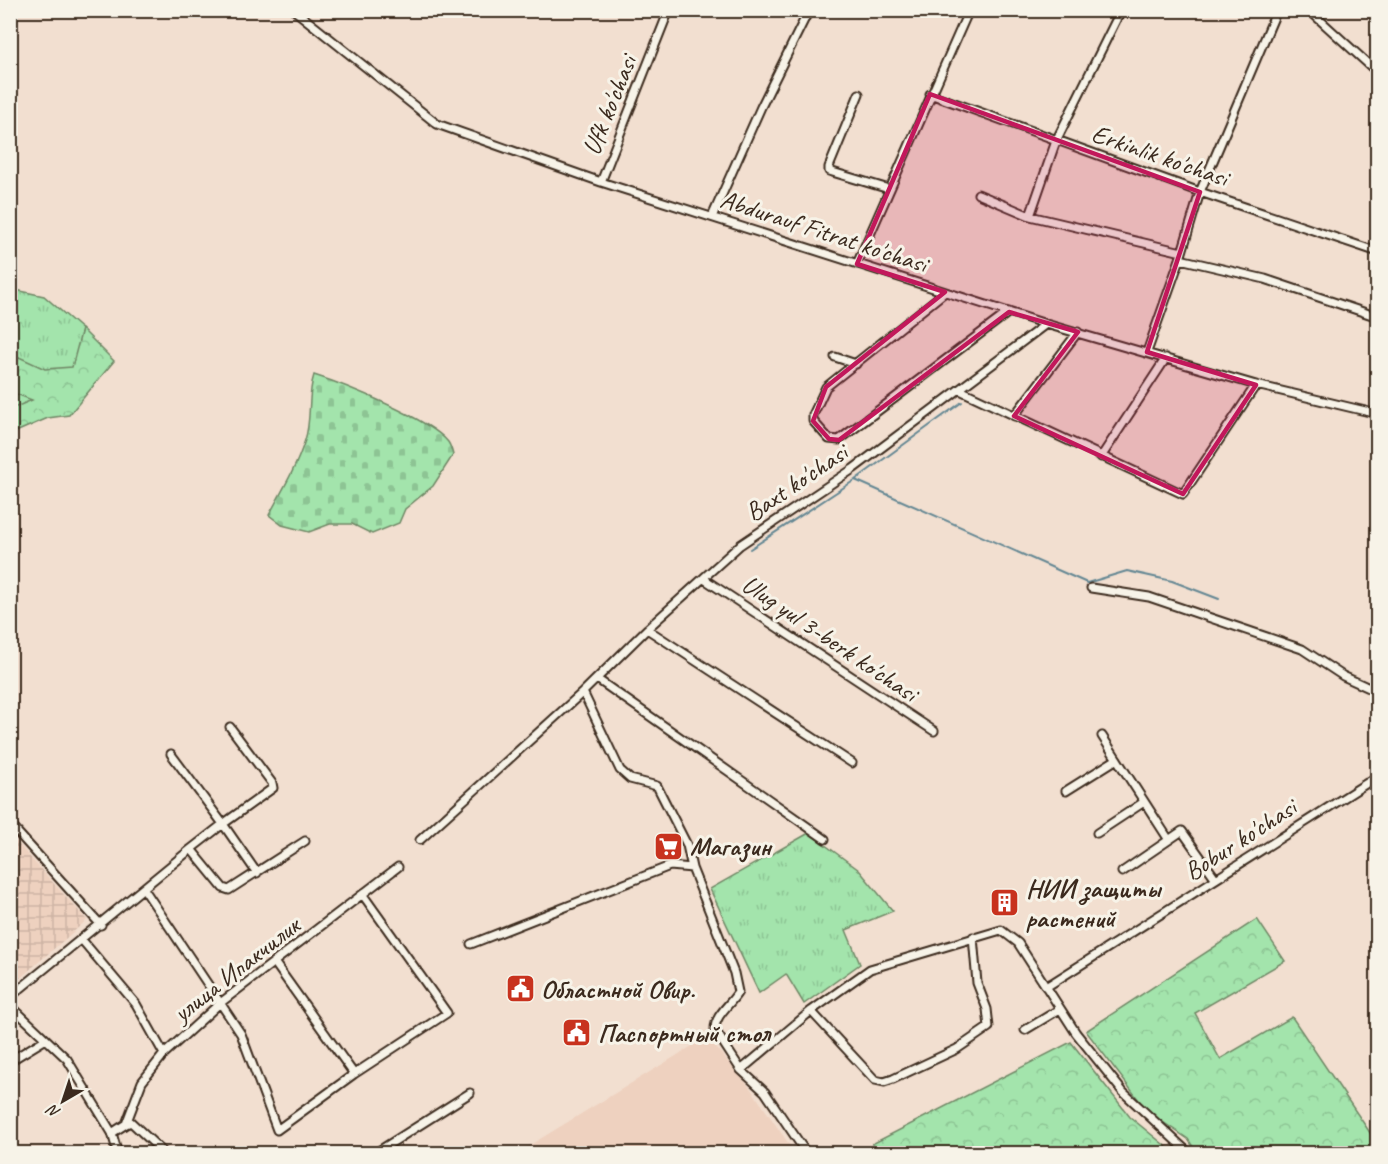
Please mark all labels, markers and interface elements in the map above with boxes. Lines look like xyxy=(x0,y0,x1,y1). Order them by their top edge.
street label: Ufk ko'chasi xyxy=(575,48,646,160)
street label: Erkinlik ko'chasi xyxy=(1087,117,1235,195)
street label: Abdurauf Fitrat ko'chasi xyxy=(716,182,934,281)
street label: Baxt ko'chasi xyxy=(739,434,856,529)
street label: Ulug yul 3-berk ko'chasi xyxy=(736,567,926,711)
street label: Bobur ko'chasi xyxy=(1178,789,1305,888)
supermarket icon: Магазин xyxy=(653,830,685,862)
place label: Магазин xyxy=(690,830,773,863)
place label: НИИ защиты растений xyxy=(1026,872,1163,935)
building icon: НИИ защиты растений xyxy=(989,887,1021,919)
street label: улица Ипакчилик xyxy=(165,908,308,1031)
public building icon: Областной Овир. xyxy=(504,973,536,1005)
place label: Областной Овир. xyxy=(541,973,696,1006)
public building icon: Паспортный стол xyxy=(561,1017,593,1049)
place label: Паспортный стол xyxy=(598,1017,773,1050)
north arrow xyxy=(33,1071,93,1131)
text: N xyxy=(42,1099,64,1123)

